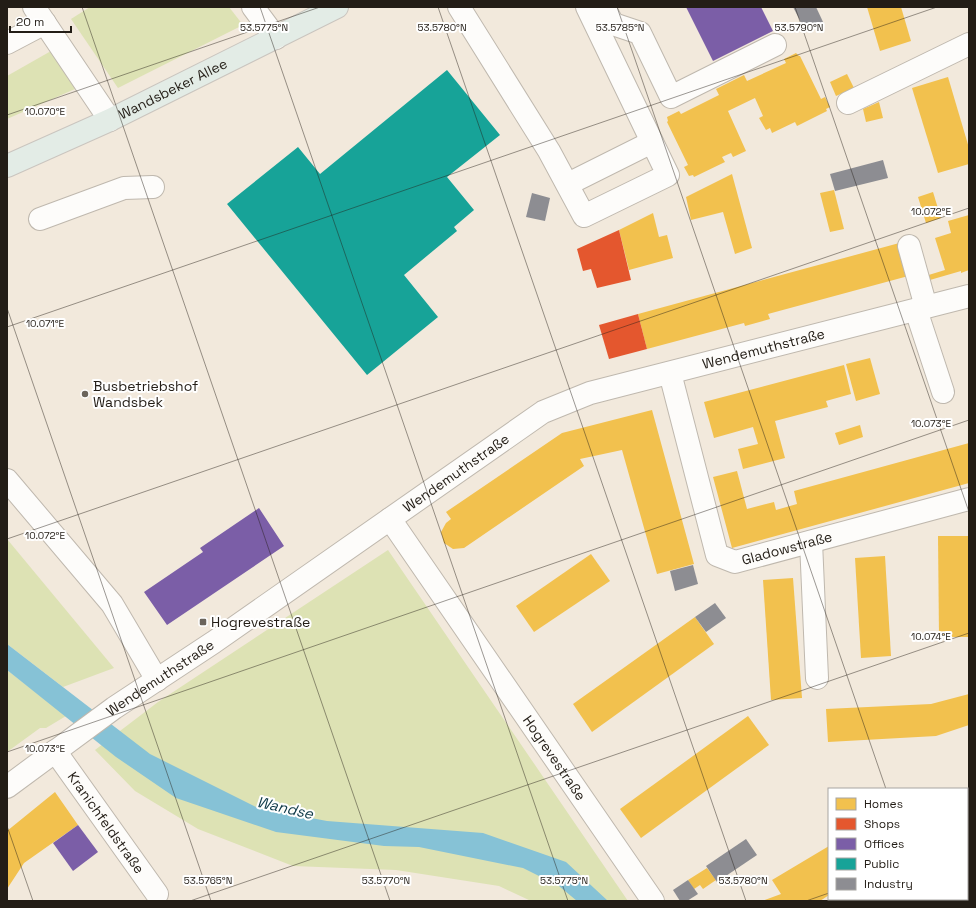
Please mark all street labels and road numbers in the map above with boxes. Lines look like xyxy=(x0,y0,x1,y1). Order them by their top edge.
street label: Wandsbeker Allee xyxy=(116,54,230,123)
street label: Wendemuthstraße xyxy=(700,324,827,373)
street label: Wendemuthstraße xyxy=(399,429,513,516)
street label: Gladowstraße xyxy=(740,527,834,569)
street label: Wendemuthstraße xyxy=(102,636,217,720)
street label: Hogrevestraße xyxy=(519,712,590,804)
street label: Kranichfeldstraße xyxy=(64,768,149,877)

